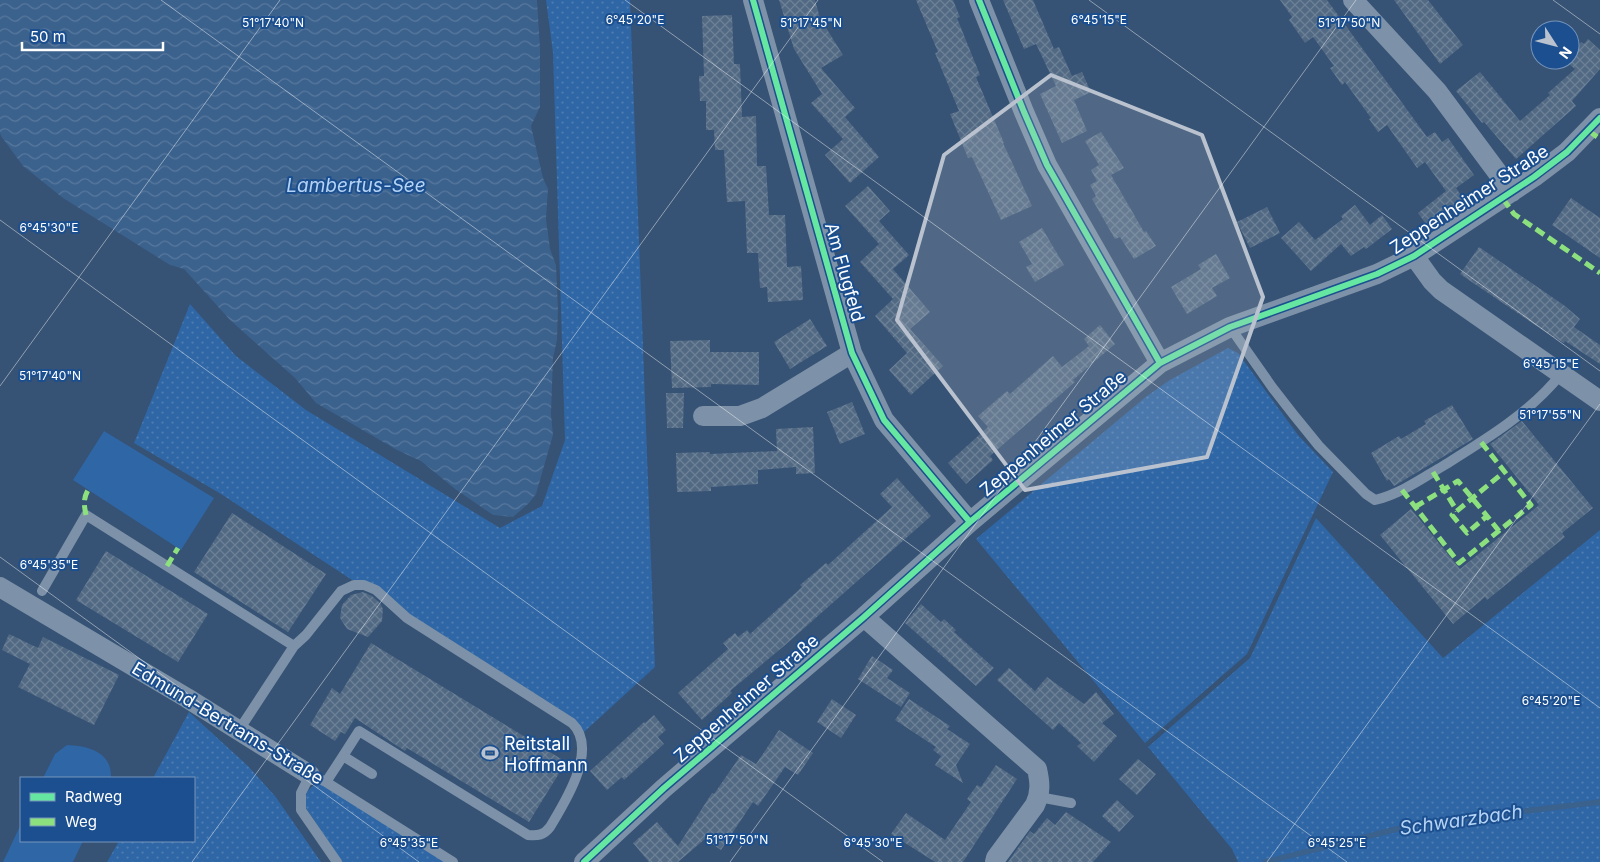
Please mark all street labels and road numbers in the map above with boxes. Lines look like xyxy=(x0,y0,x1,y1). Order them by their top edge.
street label: Zeppenheimer Straße xyxy=(1386,140,1552,258)
street label: Am Flugfeld xyxy=(821,220,869,324)
street label: Zeppenheimer Straße xyxy=(976,366,1130,500)
street label: Zeppenheimer Straße xyxy=(669,630,823,766)
street label: Edmund-Bertrams-Straße xyxy=(128,657,328,789)

